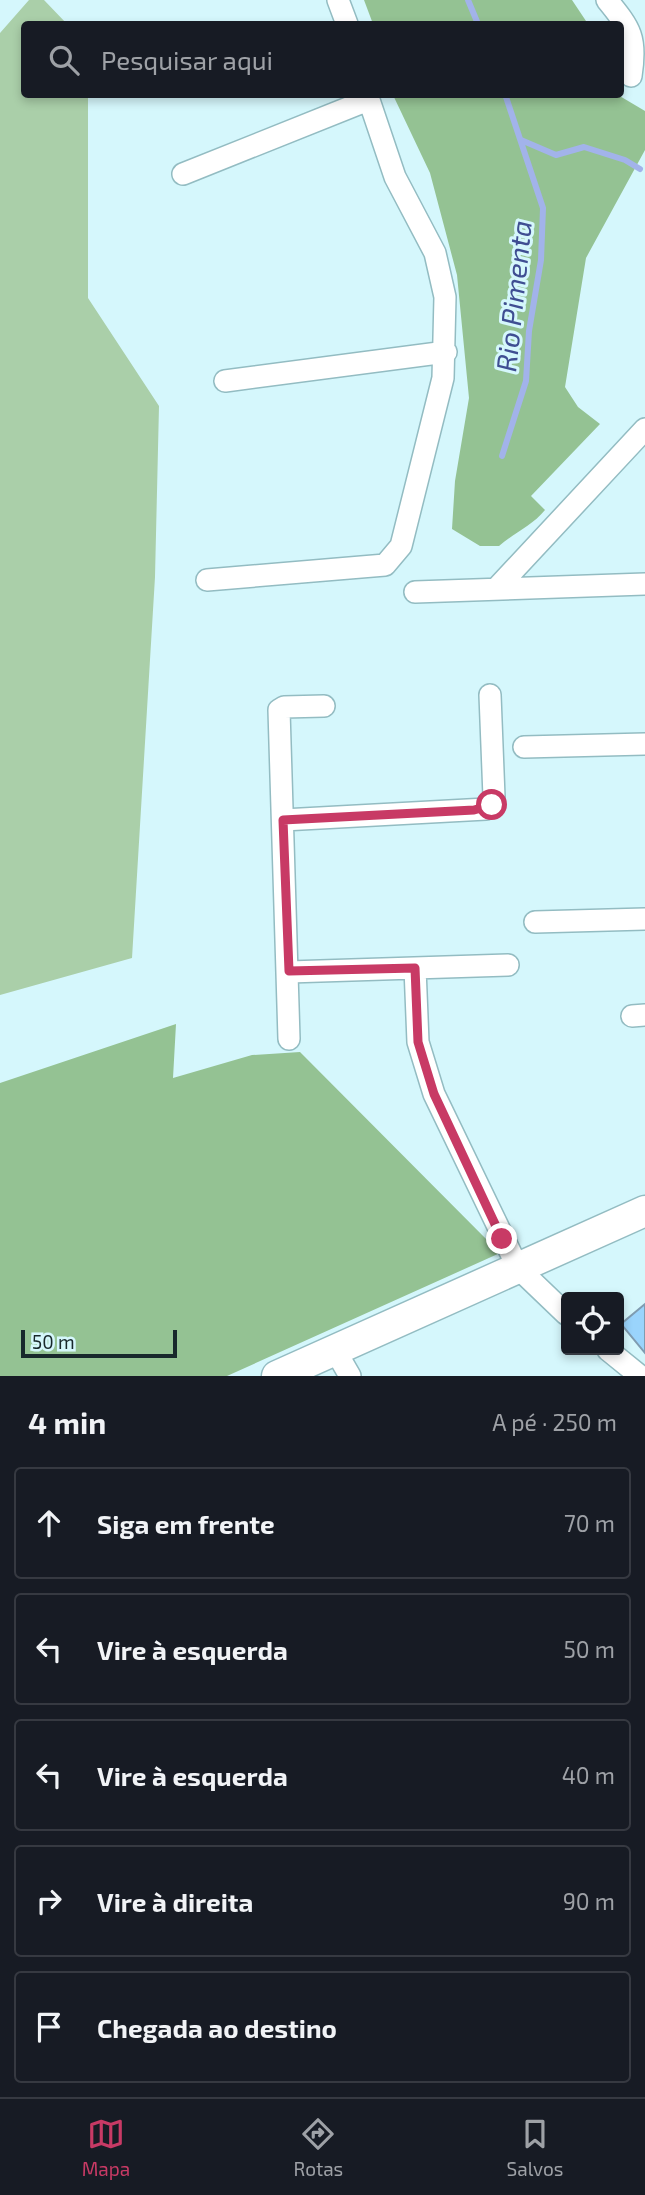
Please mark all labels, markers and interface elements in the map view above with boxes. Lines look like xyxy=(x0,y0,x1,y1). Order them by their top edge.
search box xyxy=(21,21,624,98)
icon: search xyxy=(45,41,83,79)
text: Pesquisar aqui xyxy=(101,44,273,75)
water label: Rio Pimenta xyxy=(488,219,538,373)
route start xyxy=(476,789,507,820)
route end xyxy=(486,1223,517,1254)
map controls xyxy=(561,1292,624,1355)
button: locate xyxy=(561,1292,624,1355)
scale bar xyxy=(21,1327,177,1359)
text: 50 m xyxy=(32,1330,75,1353)
text: 4 min xyxy=(28,1404,106,1440)
text: A pé · 250 m xyxy=(492,1408,617,1436)
icon: ahead xyxy=(30,1504,68,1542)
text: Siga em frente xyxy=(97,1508,275,1539)
text: 70 m xyxy=(564,1509,615,1537)
icon: left xyxy=(30,1630,68,1668)
text: Vire à esquerda xyxy=(97,1634,288,1665)
text: 50 m xyxy=(564,1635,615,1663)
icon: left xyxy=(30,1756,68,1794)
text: Vire à esquerda xyxy=(97,1760,288,1791)
text: 40 m xyxy=(562,1761,615,1789)
icon: right xyxy=(30,1882,68,1920)
text: Vire à direita xyxy=(97,1886,253,1917)
text: 90 m xyxy=(563,1887,615,1915)
icon: arrive xyxy=(30,2008,68,2046)
text: Chegada ao destino xyxy=(97,2012,337,2043)
tab: Mapa xyxy=(82,2115,130,2180)
tab: Rotas xyxy=(294,2115,343,2180)
tab: Salvos xyxy=(507,2115,563,2180)

